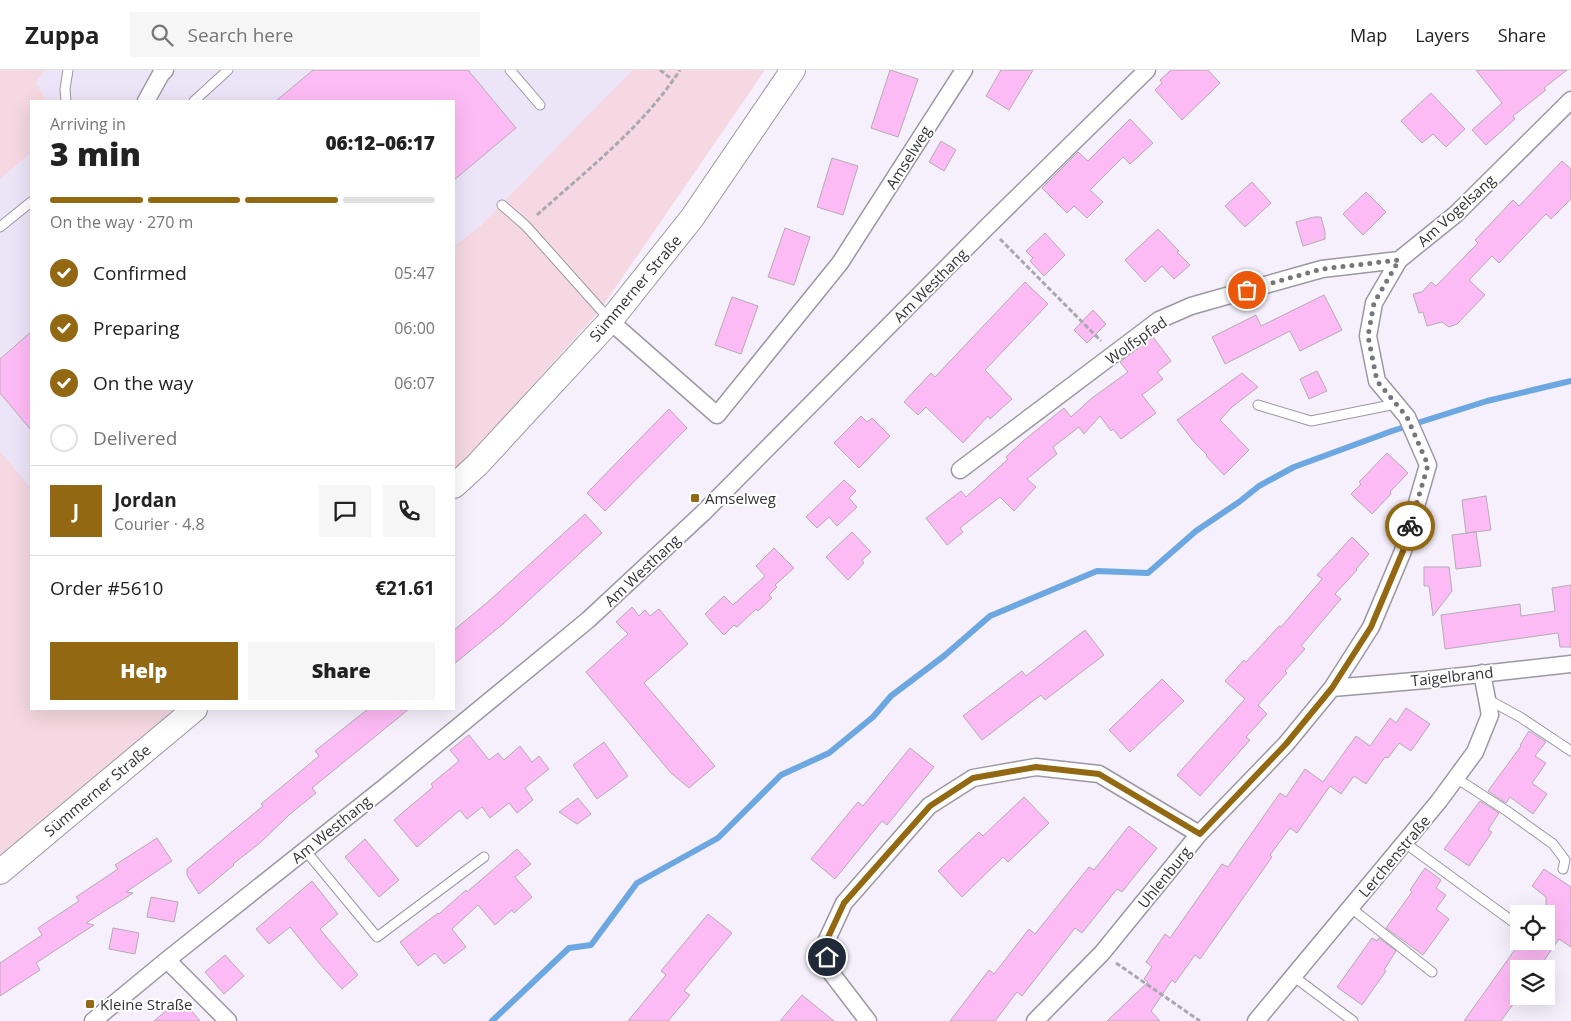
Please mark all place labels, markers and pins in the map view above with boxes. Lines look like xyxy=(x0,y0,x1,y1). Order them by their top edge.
pin xyxy=(1226,269,1268,311)
place label: Amselweg xyxy=(705,488,776,508)
marker: Amselweg xyxy=(689,492,701,504)
pin xyxy=(806,936,848,978)
place label: Kleine Straße xyxy=(100,994,193,1014)
marker: Kleine Straße xyxy=(84,998,96,1010)

